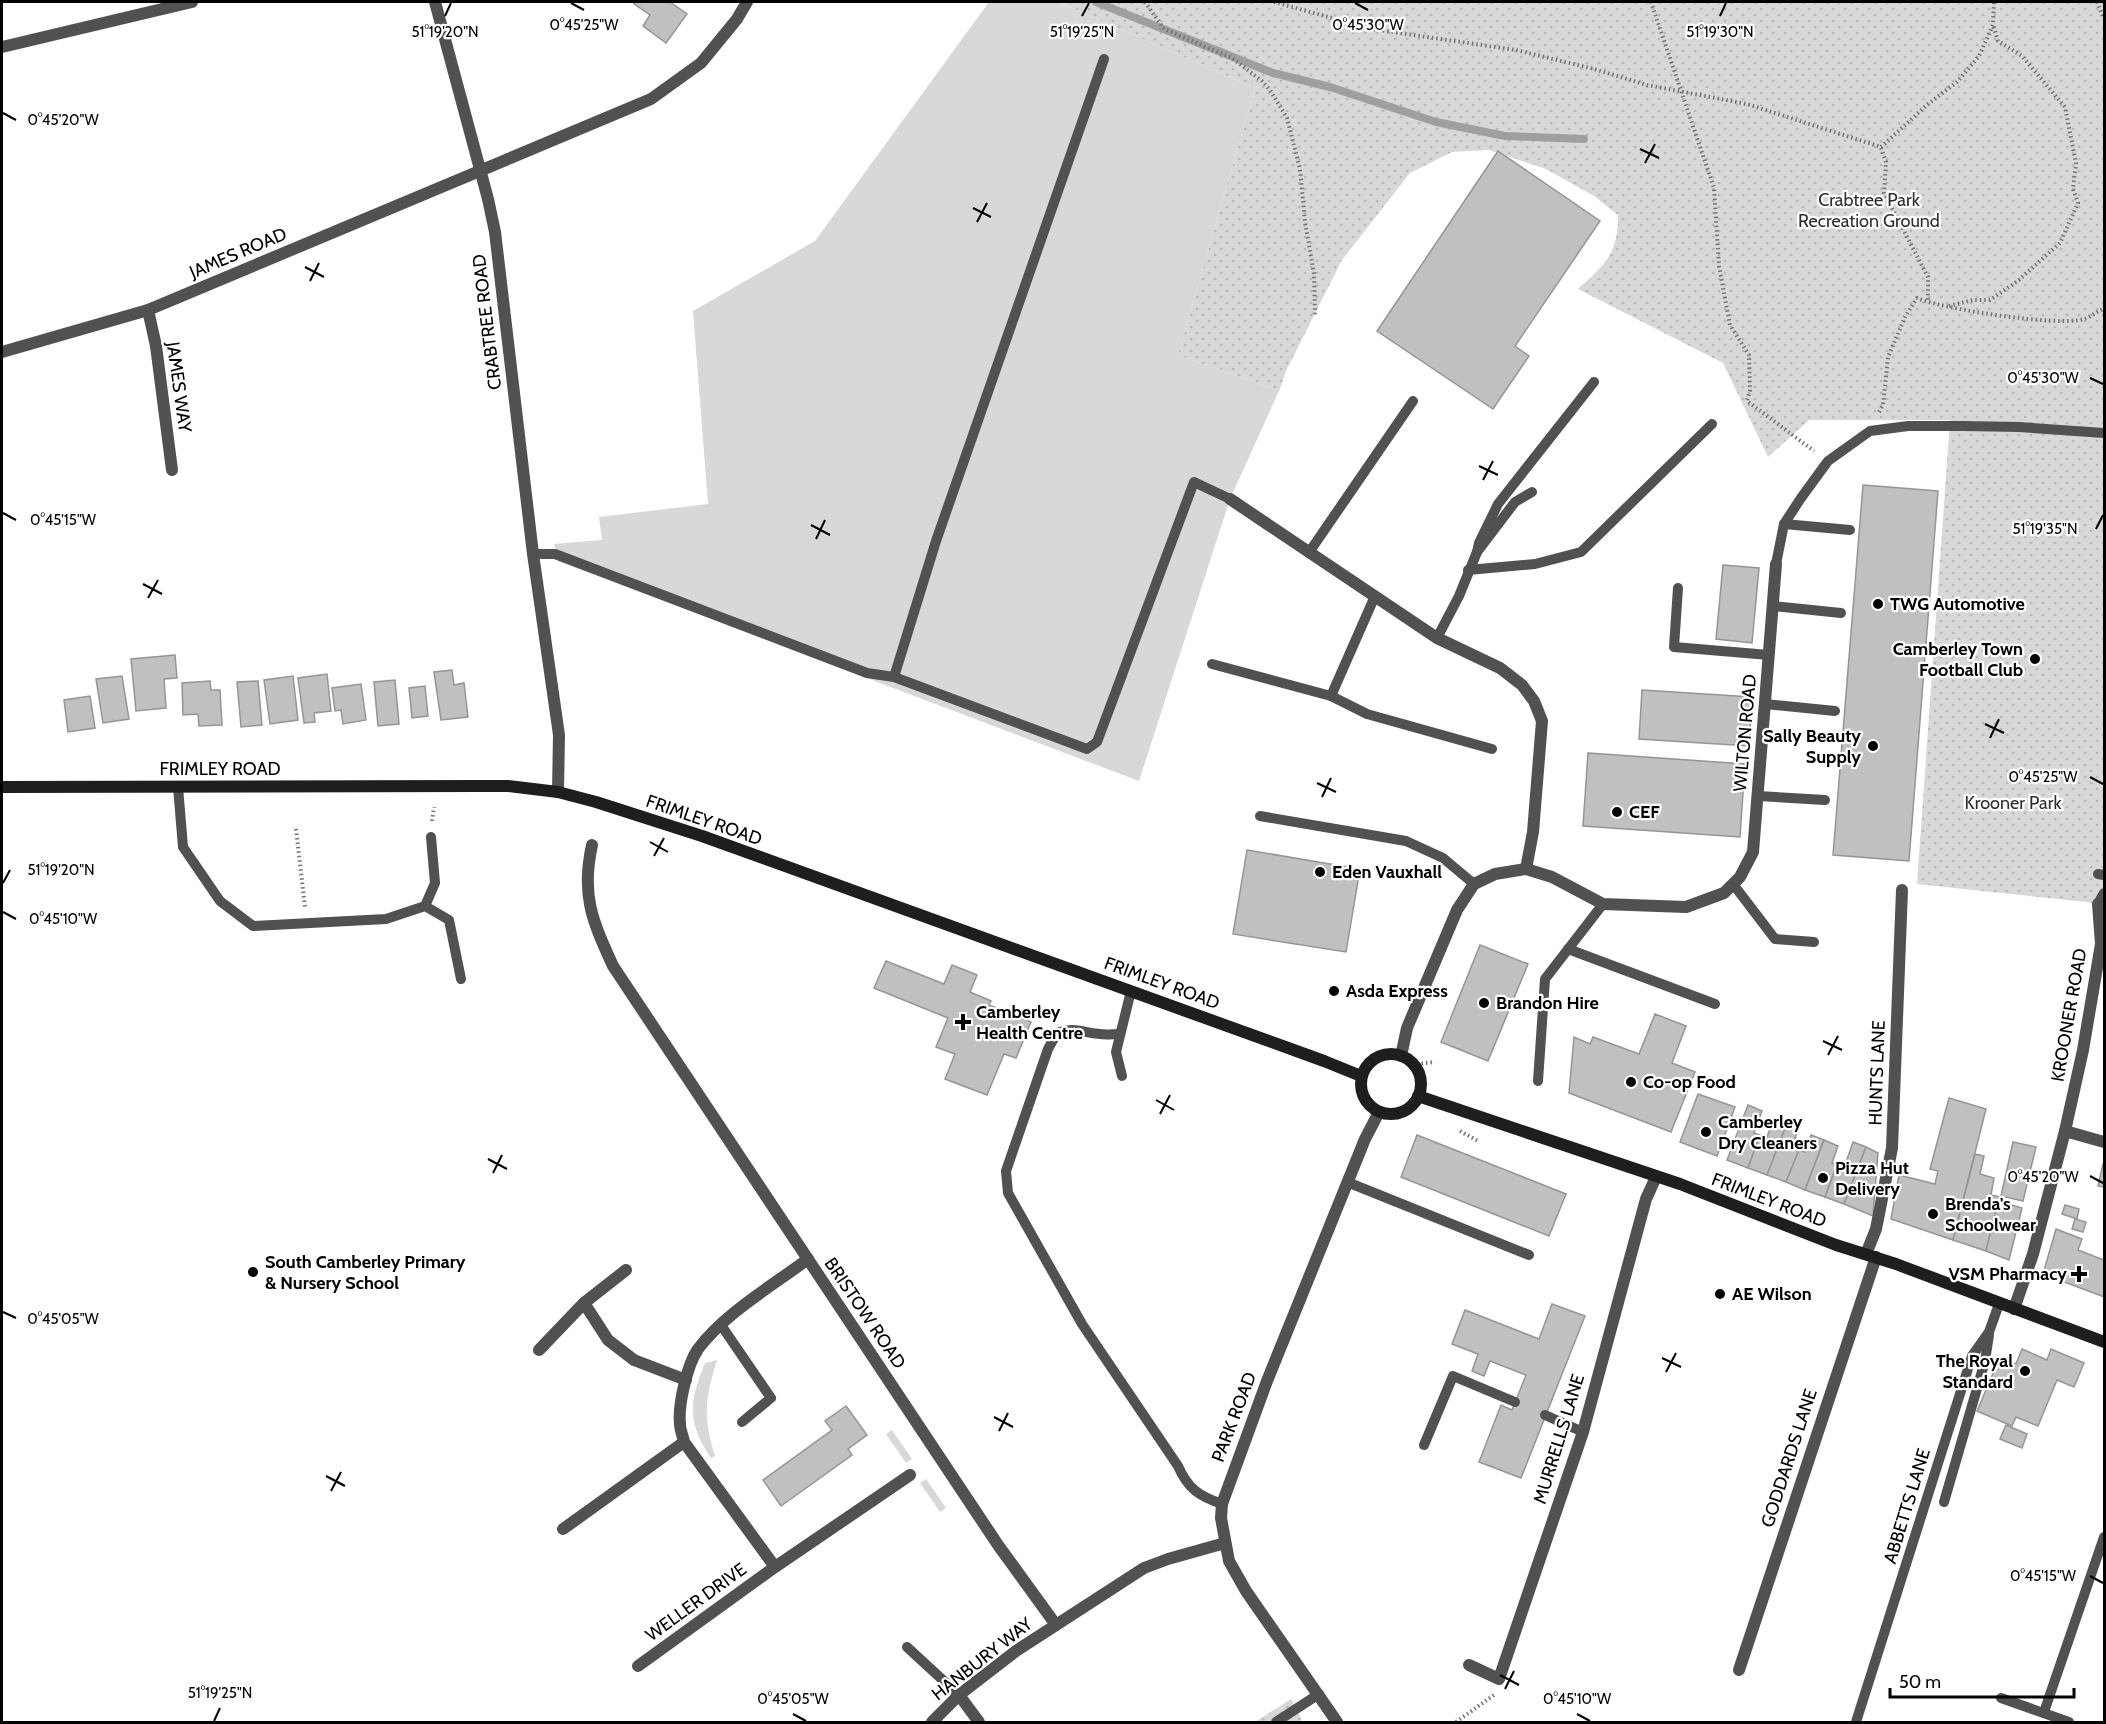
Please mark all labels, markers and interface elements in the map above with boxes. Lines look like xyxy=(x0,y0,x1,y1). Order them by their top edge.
text: 0°45'25"W xyxy=(550,16,619,34)
text: 0°45'30"W xyxy=(1332,16,1405,34)
text: 51°19'20"N xyxy=(411,23,479,41)
text: 51°19'25"N xyxy=(1050,23,1114,41)
text: 51°19'30"N xyxy=(1686,23,1754,41)
text: 0°45'20"W xyxy=(27,111,99,129)
park label: Crabtree Park Recreation Ground xyxy=(1798,189,1940,232)
street label: JAMES ROAD xyxy=(185,223,290,284)
street label: CRABTREE ROAD xyxy=(468,253,506,391)
street label: JAMES WAY xyxy=(162,339,196,434)
text: 0°45'30"W xyxy=(2007,369,2080,387)
text: 0°45'15"W xyxy=(30,511,97,529)
text: 51°19'35"N xyxy=(2013,520,2077,538)
place label: TWG Automotive xyxy=(1890,593,2025,615)
marker: TWG Automotive xyxy=(1871,597,1885,611)
place label: Camberley Town Football Club xyxy=(1893,638,2023,681)
marker: Camberley Town Football Club xyxy=(2028,652,2042,666)
street label: WILTON ROAD xyxy=(1729,673,1761,793)
place label: Sally Beauty Supply xyxy=(1763,725,1861,768)
marker: Sally Beauty Supply xyxy=(1866,739,1880,753)
street label: FRIMLEY ROAD xyxy=(159,758,281,780)
text: 0°45'25"W xyxy=(2009,768,2078,786)
street label: FRIMLEY ROAD xyxy=(643,790,765,850)
park label: Krooner Park xyxy=(1965,792,2062,814)
place label: CEF xyxy=(1629,801,1660,823)
marker: CEF xyxy=(1610,805,1624,819)
text: 51°19'20"N xyxy=(27,861,95,879)
place label: Eden Vauxhall xyxy=(1332,861,1442,883)
marker: Eden Vauxhall xyxy=(1313,865,1327,879)
text: 0°45'10"W xyxy=(29,910,98,928)
street label: KROONER ROAD xyxy=(2046,947,2092,1083)
street label: FRIMLEY ROAD xyxy=(1101,952,1223,1014)
place label: Asda Express xyxy=(1346,980,1448,1002)
marker: Asda Express xyxy=(1327,984,1341,998)
place label: Brandon Hire xyxy=(1496,992,1599,1014)
marker: Brandon Hire xyxy=(1477,996,1491,1010)
place label: Camberley Health Centre xyxy=(976,1001,1083,1044)
marker: Camberley Health Centre xyxy=(954,1013,972,1031)
street label: HUNTS LANE xyxy=(1864,1020,1890,1126)
place label: Co-op Food xyxy=(1643,1071,1736,1093)
marker: Co-op Food xyxy=(1624,1075,1638,1089)
place label: Camberley Dry Cleaners xyxy=(1718,1111,1817,1154)
marker: Camberley Dry Cleaners xyxy=(1699,1125,1713,1139)
place label: Pizza Hut Delivery xyxy=(1835,1157,1909,1200)
street label: FRIMLEY ROAD xyxy=(1708,1168,1830,1232)
text: 0°45'20"W xyxy=(2007,1168,2079,1186)
marker: Pizza Hut Delivery xyxy=(1816,1171,1830,1185)
place label: Brenda's Schoolwear xyxy=(1945,1193,2036,1236)
marker: Brenda's Schoolwear xyxy=(1926,1207,1940,1221)
place label: South Camberley Primary & Nursery School xyxy=(265,1251,466,1294)
street label: BRISTOW ROAD xyxy=(820,1253,910,1373)
place label: VSM Pharmacy xyxy=(1948,1263,2067,1285)
marker: South Camberley Primary & Nursery School xyxy=(246,1265,260,1279)
marker: VSM Pharmacy xyxy=(2072,1267,2086,1281)
place label: AE Wilson xyxy=(1732,1283,1812,1305)
marker: AE Wilson xyxy=(1713,1287,1727,1301)
text: 0°45'05"W xyxy=(27,1310,100,1328)
place label: The Royal Standard xyxy=(1936,1350,2013,1393)
marker: The Royal Standard xyxy=(2018,1364,2032,1378)
street label: PARK ROAD xyxy=(1207,1369,1261,1465)
street label: MURRELLS LANE xyxy=(1529,1371,1589,1507)
street label: GODDARDS LANE xyxy=(1756,1386,1822,1530)
street label: ABBETTS LANE xyxy=(1879,1446,1935,1566)
street label: WELLER DRIVE xyxy=(641,1558,751,1646)
text: 0°45'15"W xyxy=(2010,1567,2077,1585)
street label: HANBURY WAY xyxy=(927,1612,1037,1705)
scale bar xyxy=(1890,1661,2074,1699)
text: 50 m xyxy=(1899,1671,1941,1693)
text: 51°19'25"N xyxy=(188,1684,252,1702)
text: 0°45'05"W xyxy=(757,1690,830,1708)
text: 0°45'10"W xyxy=(1543,1690,1612,1708)

